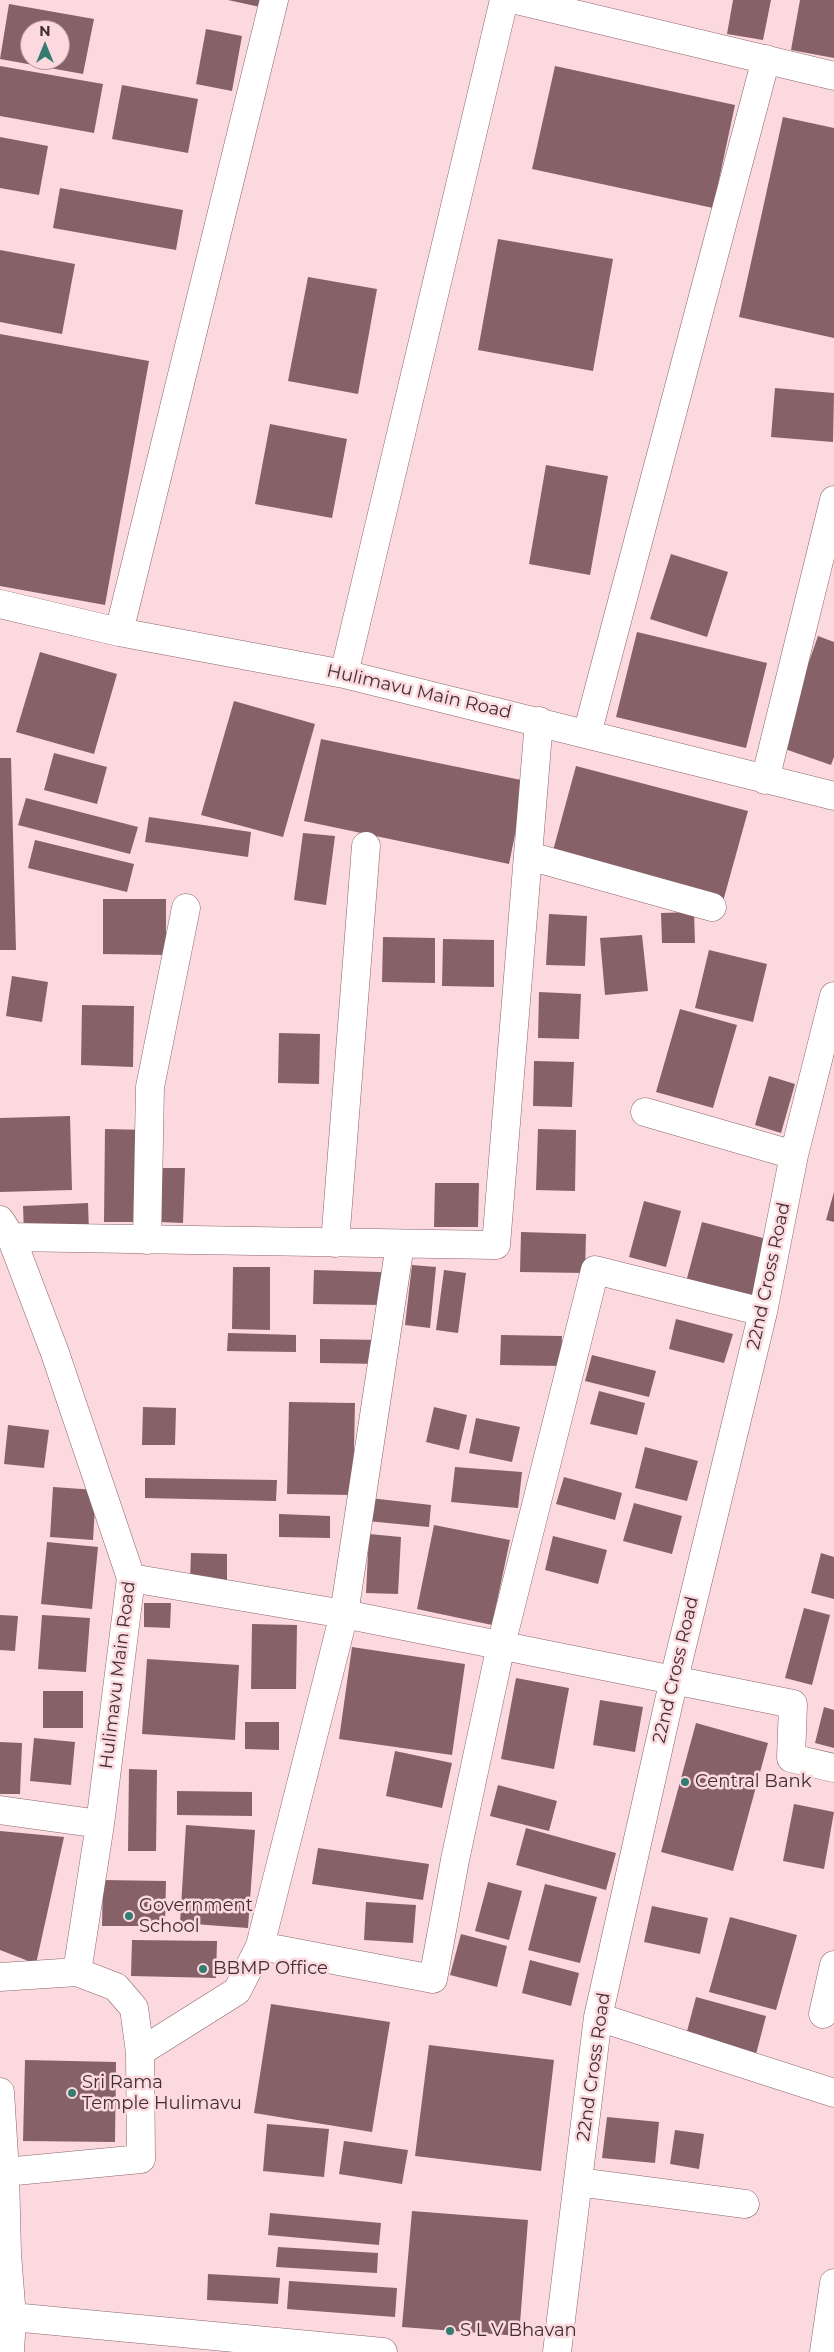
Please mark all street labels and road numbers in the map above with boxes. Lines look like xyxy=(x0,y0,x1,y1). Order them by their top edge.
street label: Hulimavu Main Road xyxy=(324,660,514,724)
street label: 22nd Cross Road xyxy=(743,1200,795,1352)
street label: Hulimavu Main Road xyxy=(96,1580,140,1770)
street label: 22nd Cross Road xyxy=(649,1595,703,1745)
street label: 22nd Cross Road xyxy=(573,1991,615,2143)

